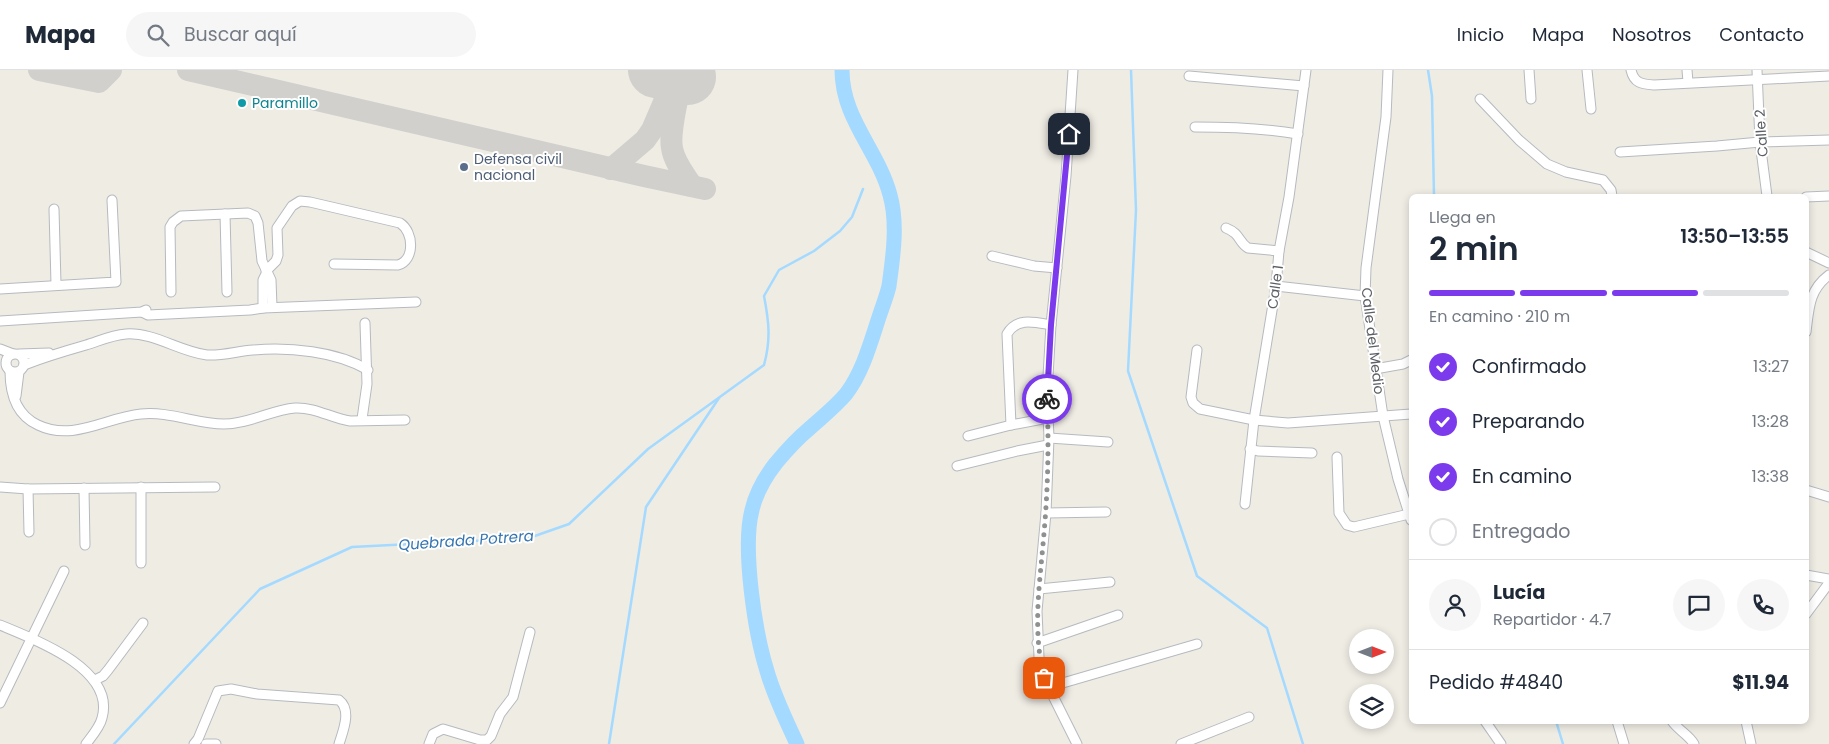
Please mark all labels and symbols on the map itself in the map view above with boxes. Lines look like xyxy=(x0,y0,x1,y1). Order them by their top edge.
place label: Paramillo xyxy=(252,93,318,113)
marker: Paramillo xyxy=(236,97,248,109)
street label: Calle 2 xyxy=(1749,109,1773,157)
pin xyxy=(1048,113,1090,155)
place label: Defensa civil nacional xyxy=(474,149,562,185)
marker: Defensa civil nacional xyxy=(458,161,470,173)
street label: Calle 1 xyxy=(1262,264,1288,310)
street label: Calle del Medio xyxy=(1357,286,1389,396)
courier xyxy=(1022,374,1072,424)
water label: Quebrada Potrera xyxy=(398,525,534,555)
north arrow xyxy=(1349,629,1394,674)
pin xyxy=(1023,657,1065,699)

